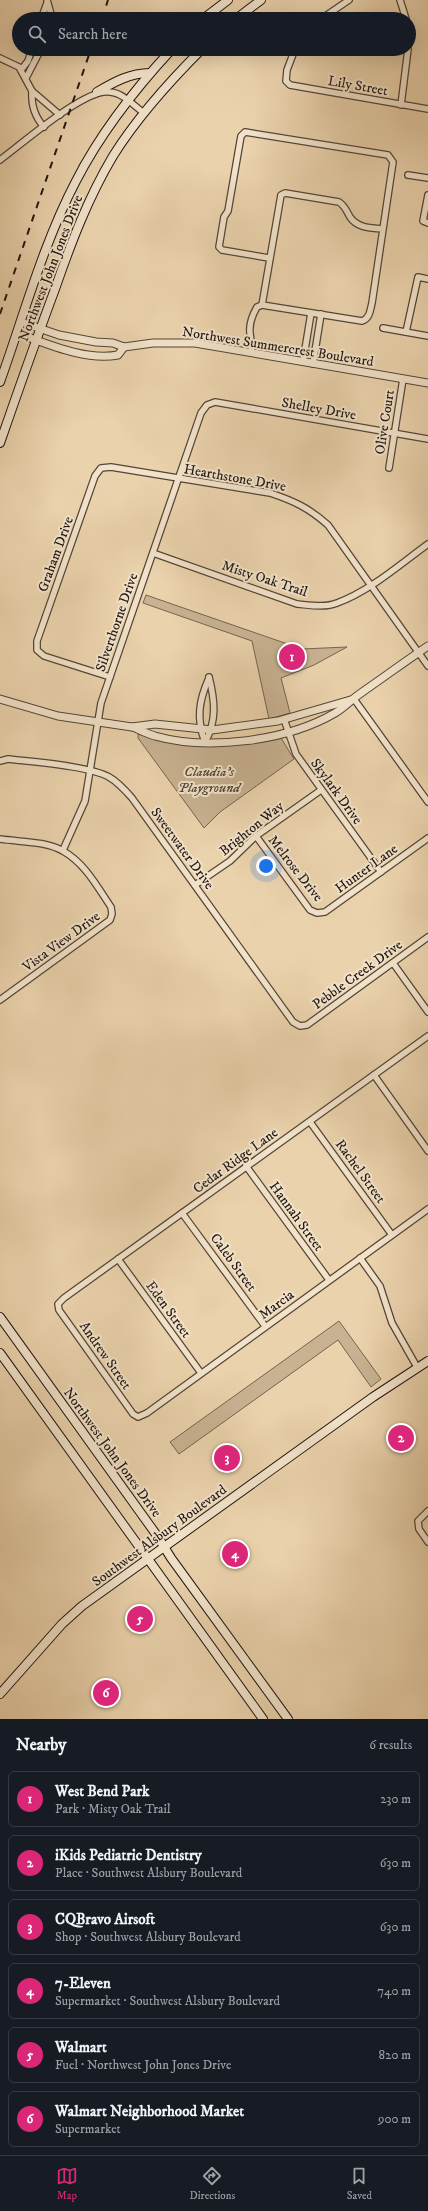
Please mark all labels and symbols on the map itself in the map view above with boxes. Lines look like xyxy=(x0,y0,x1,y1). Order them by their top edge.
street label: Lily Street xyxy=(326,72,390,100)
street label: Northwest John Jones Drive xyxy=(15,192,87,344)
street label: Northwest Summercrest Boulevard xyxy=(181,323,375,371)
street label: Olive Court xyxy=(371,388,399,456)
street label: Shelley Drive xyxy=(280,394,358,424)
street label: Hearthstone Drive xyxy=(182,460,288,496)
street label: Graham Drive xyxy=(34,514,78,595)
street label: Misty Oak Trail xyxy=(220,557,311,602)
street label: Silverthorne Drive xyxy=(92,570,142,674)
pin: 1 xyxy=(279,642,305,672)
street label: Skylark Drive xyxy=(306,755,366,828)
park label: Claudia's Playground xyxy=(178,763,242,797)
street label: Brighton Way xyxy=(216,797,288,860)
street label: Sweetwater Drive xyxy=(146,804,218,893)
street label: Melrose Drive xyxy=(264,832,327,906)
street label: Hunter Lane xyxy=(332,840,402,898)
your location xyxy=(256,856,276,876)
street label: Vista View Drive xyxy=(18,907,104,977)
street label: Pebble Creek Drive xyxy=(309,936,406,1014)
street label: Cedar Ridge Lane xyxy=(189,1124,282,1198)
street label: Rachel Street xyxy=(331,1136,390,1208)
street label: Hannah Street xyxy=(265,1178,328,1255)
street label: Caleb Street xyxy=(206,1230,261,1296)
street label: Eden Street xyxy=(141,1278,195,1342)
street label: Marcia xyxy=(255,1286,298,1324)
street label: Andrew Street xyxy=(75,1318,136,1394)
street label: Northwest John Jones Drive xyxy=(59,1384,165,1521)
pin: 2 xyxy=(388,1423,414,1453)
pin: 3 xyxy=(214,1443,240,1473)
street label: Southwest Alsbury Boulevard xyxy=(89,1481,230,1591)
pin: 4 xyxy=(222,1539,248,1569)
pin: 5 xyxy=(127,1604,153,1634)
pin: 6 xyxy=(93,1678,119,1708)

